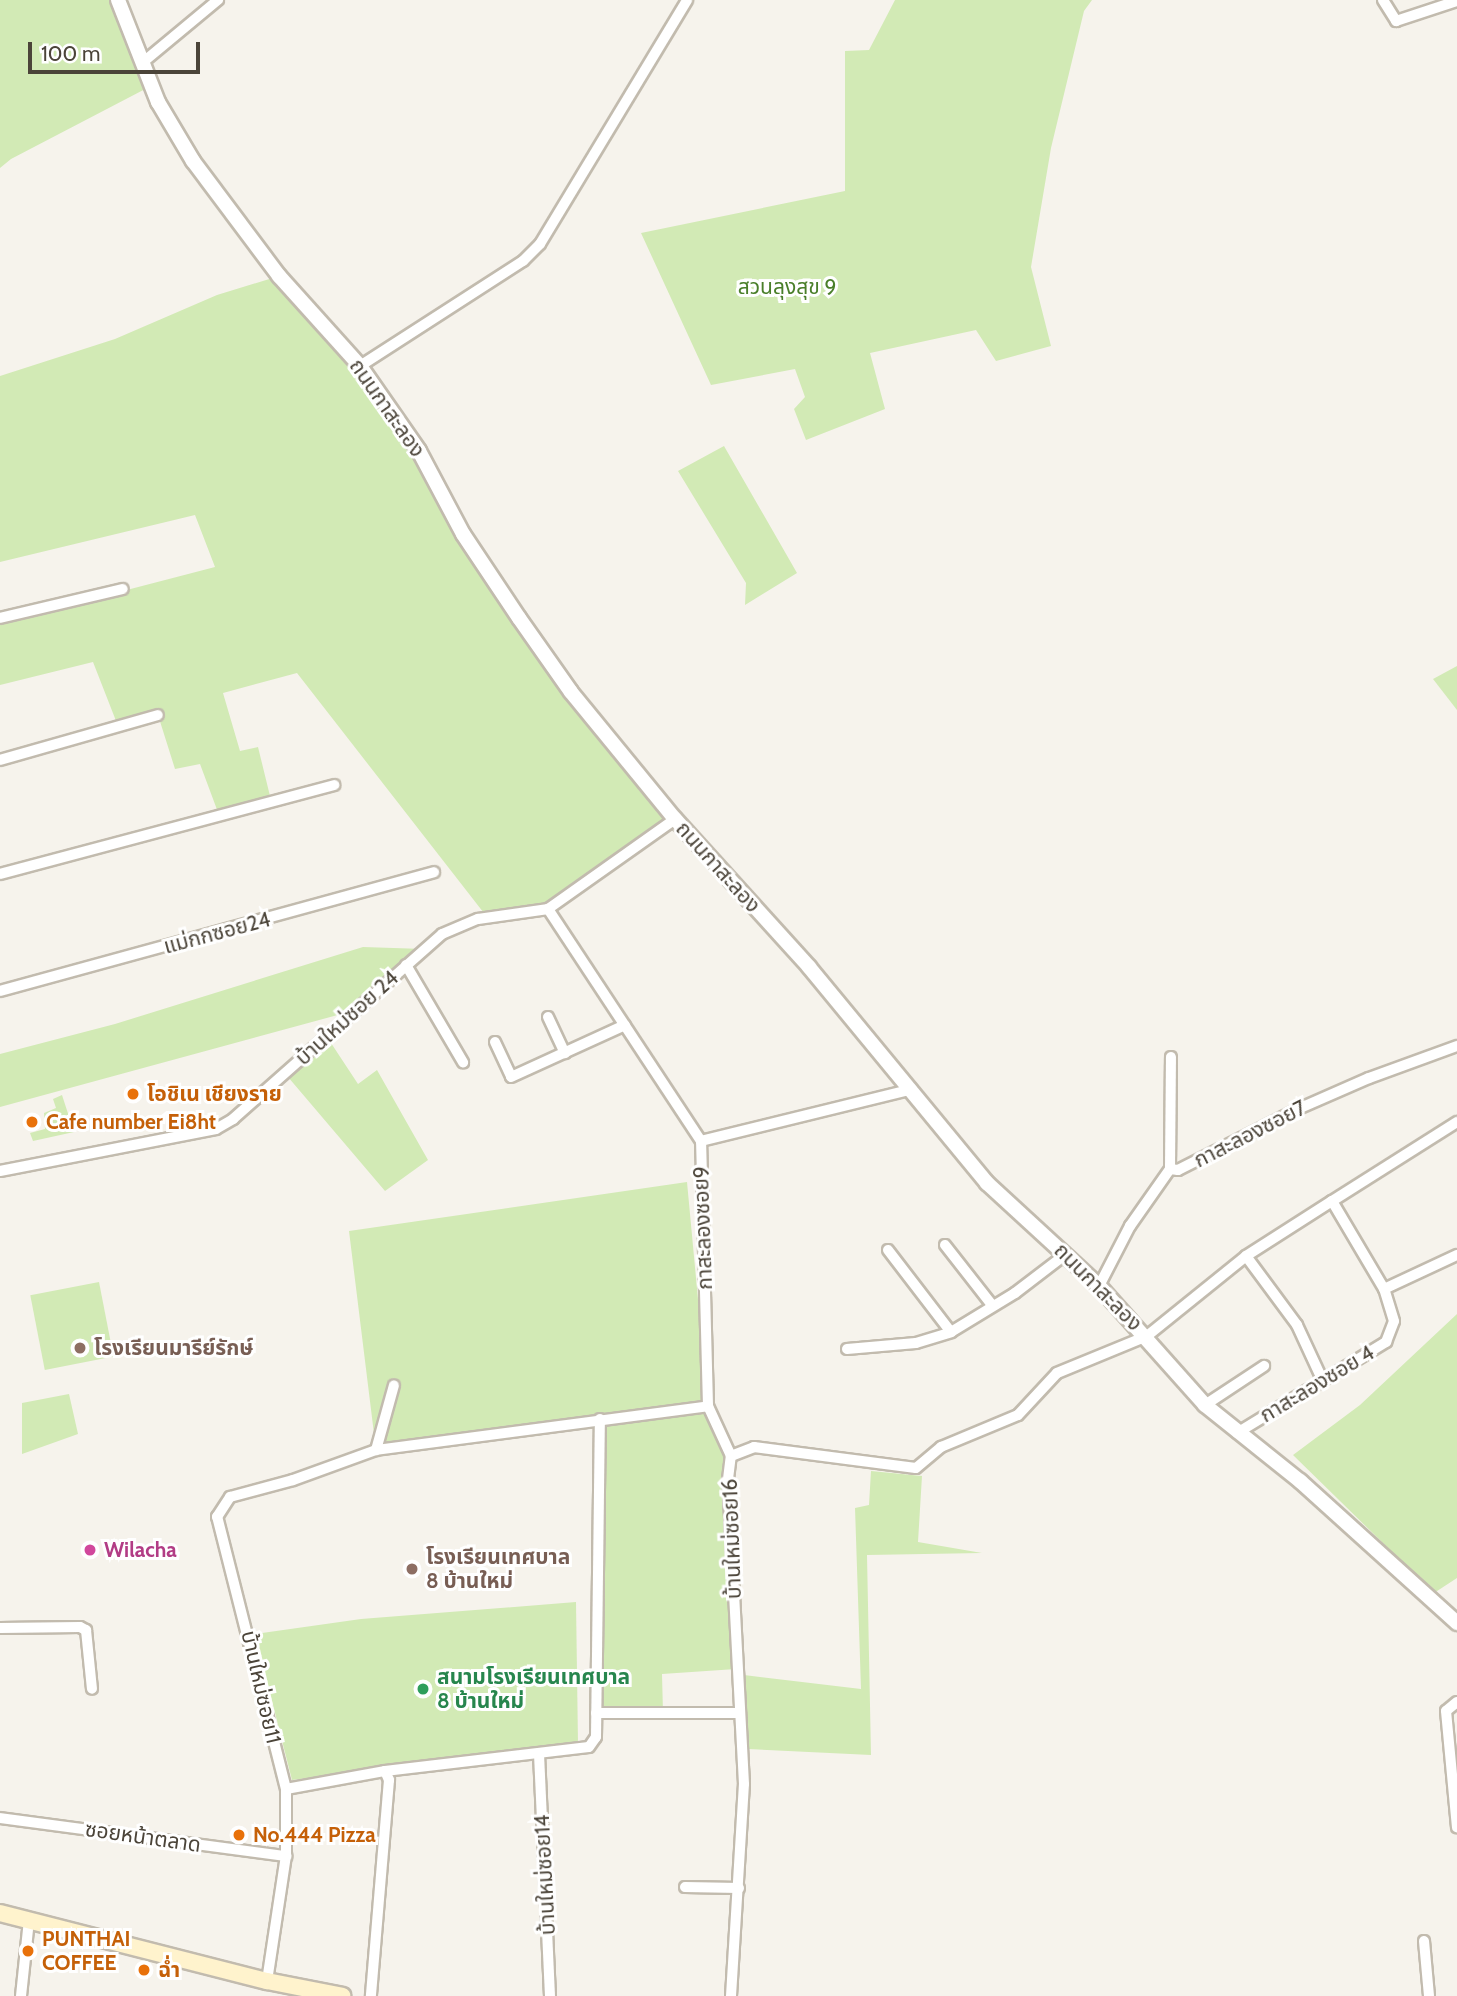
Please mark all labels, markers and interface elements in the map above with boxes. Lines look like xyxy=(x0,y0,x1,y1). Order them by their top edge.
scale bar xyxy=(32,28,203,72)
text: 100 m xyxy=(41,41,100,66)
park label: สวนลุงสุข 9 xyxy=(738,274,836,300)
street label: ถนนกาสะลอง xyxy=(344,354,430,462)
street label: ถนนกาสะลอง xyxy=(671,816,765,918)
street label: แม่กกซอย24 xyxy=(161,907,273,959)
street label: บ้านใหม่ซอย 24 xyxy=(290,965,404,1071)
place label: โอชิเน เชียงราย xyxy=(147,1081,282,1107)
marker: โอชิเน เชียงราย xyxy=(125,1086,141,1102)
street label: กาสะลองซอย7 xyxy=(1190,1095,1310,1173)
place label: Cafe number Ei8ht xyxy=(46,1109,216,1135)
marker: Cafe number Ei8ht xyxy=(24,1114,40,1130)
street label: กาสะลองซอย9 xyxy=(688,1166,718,1290)
street label: ถนนกาสะลอง xyxy=(1049,1238,1147,1336)
place label: โรงเรียนมารีย์รักษ์ xyxy=(94,1335,253,1361)
marker: โรงเรียนมารีย์รักษ์ xyxy=(72,1340,88,1356)
street label: กาสะลองซอย 4 xyxy=(1255,1340,1379,1428)
street label: บ้านใหม่ซอย16 xyxy=(717,1478,747,1600)
place label: Wilacha xyxy=(104,1537,177,1563)
marker: Wilacha xyxy=(82,1542,98,1558)
place label: โรงเรียนเทศบาล 8 บ้านใหม่ xyxy=(426,1544,570,1594)
marker: โรงเรียนเทศบาล 8 บ้านใหม่ xyxy=(404,1561,420,1577)
street label: บ้านใหม่ซอย11 xyxy=(236,1628,286,1746)
place label: สนามโรงเรียนเทศบาล 8 บ้านใหม่ xyxy=(437,1664,630,1714)
marker: สนามโรงเรียนเทศบาล 8 บ้านใหม่ xyxy=(415,1681,431,1697)
street label: บ้านใหม่ซอย14 xyxy=(529,1814,561,1936)
street label: ซอยหน้าตลาด xyxy=(83,1816,203,1858)
place label: No.444 Pizza xyxy=(253,1822,376,1848)
marker: No.444 Pizza xyxy=(231,1827,247,1843)
place label: PUNTHAI COFFEE xyxy=(42,1926,130,1976)
marker: PUNTHAI COFFEE xyxy=(20,1943,36,1959)
place label: ฉ่ำ xyxy=(158,1957,180,1983)
marker: ฉ่ำ xyxy=(136,1962,152,1978)

